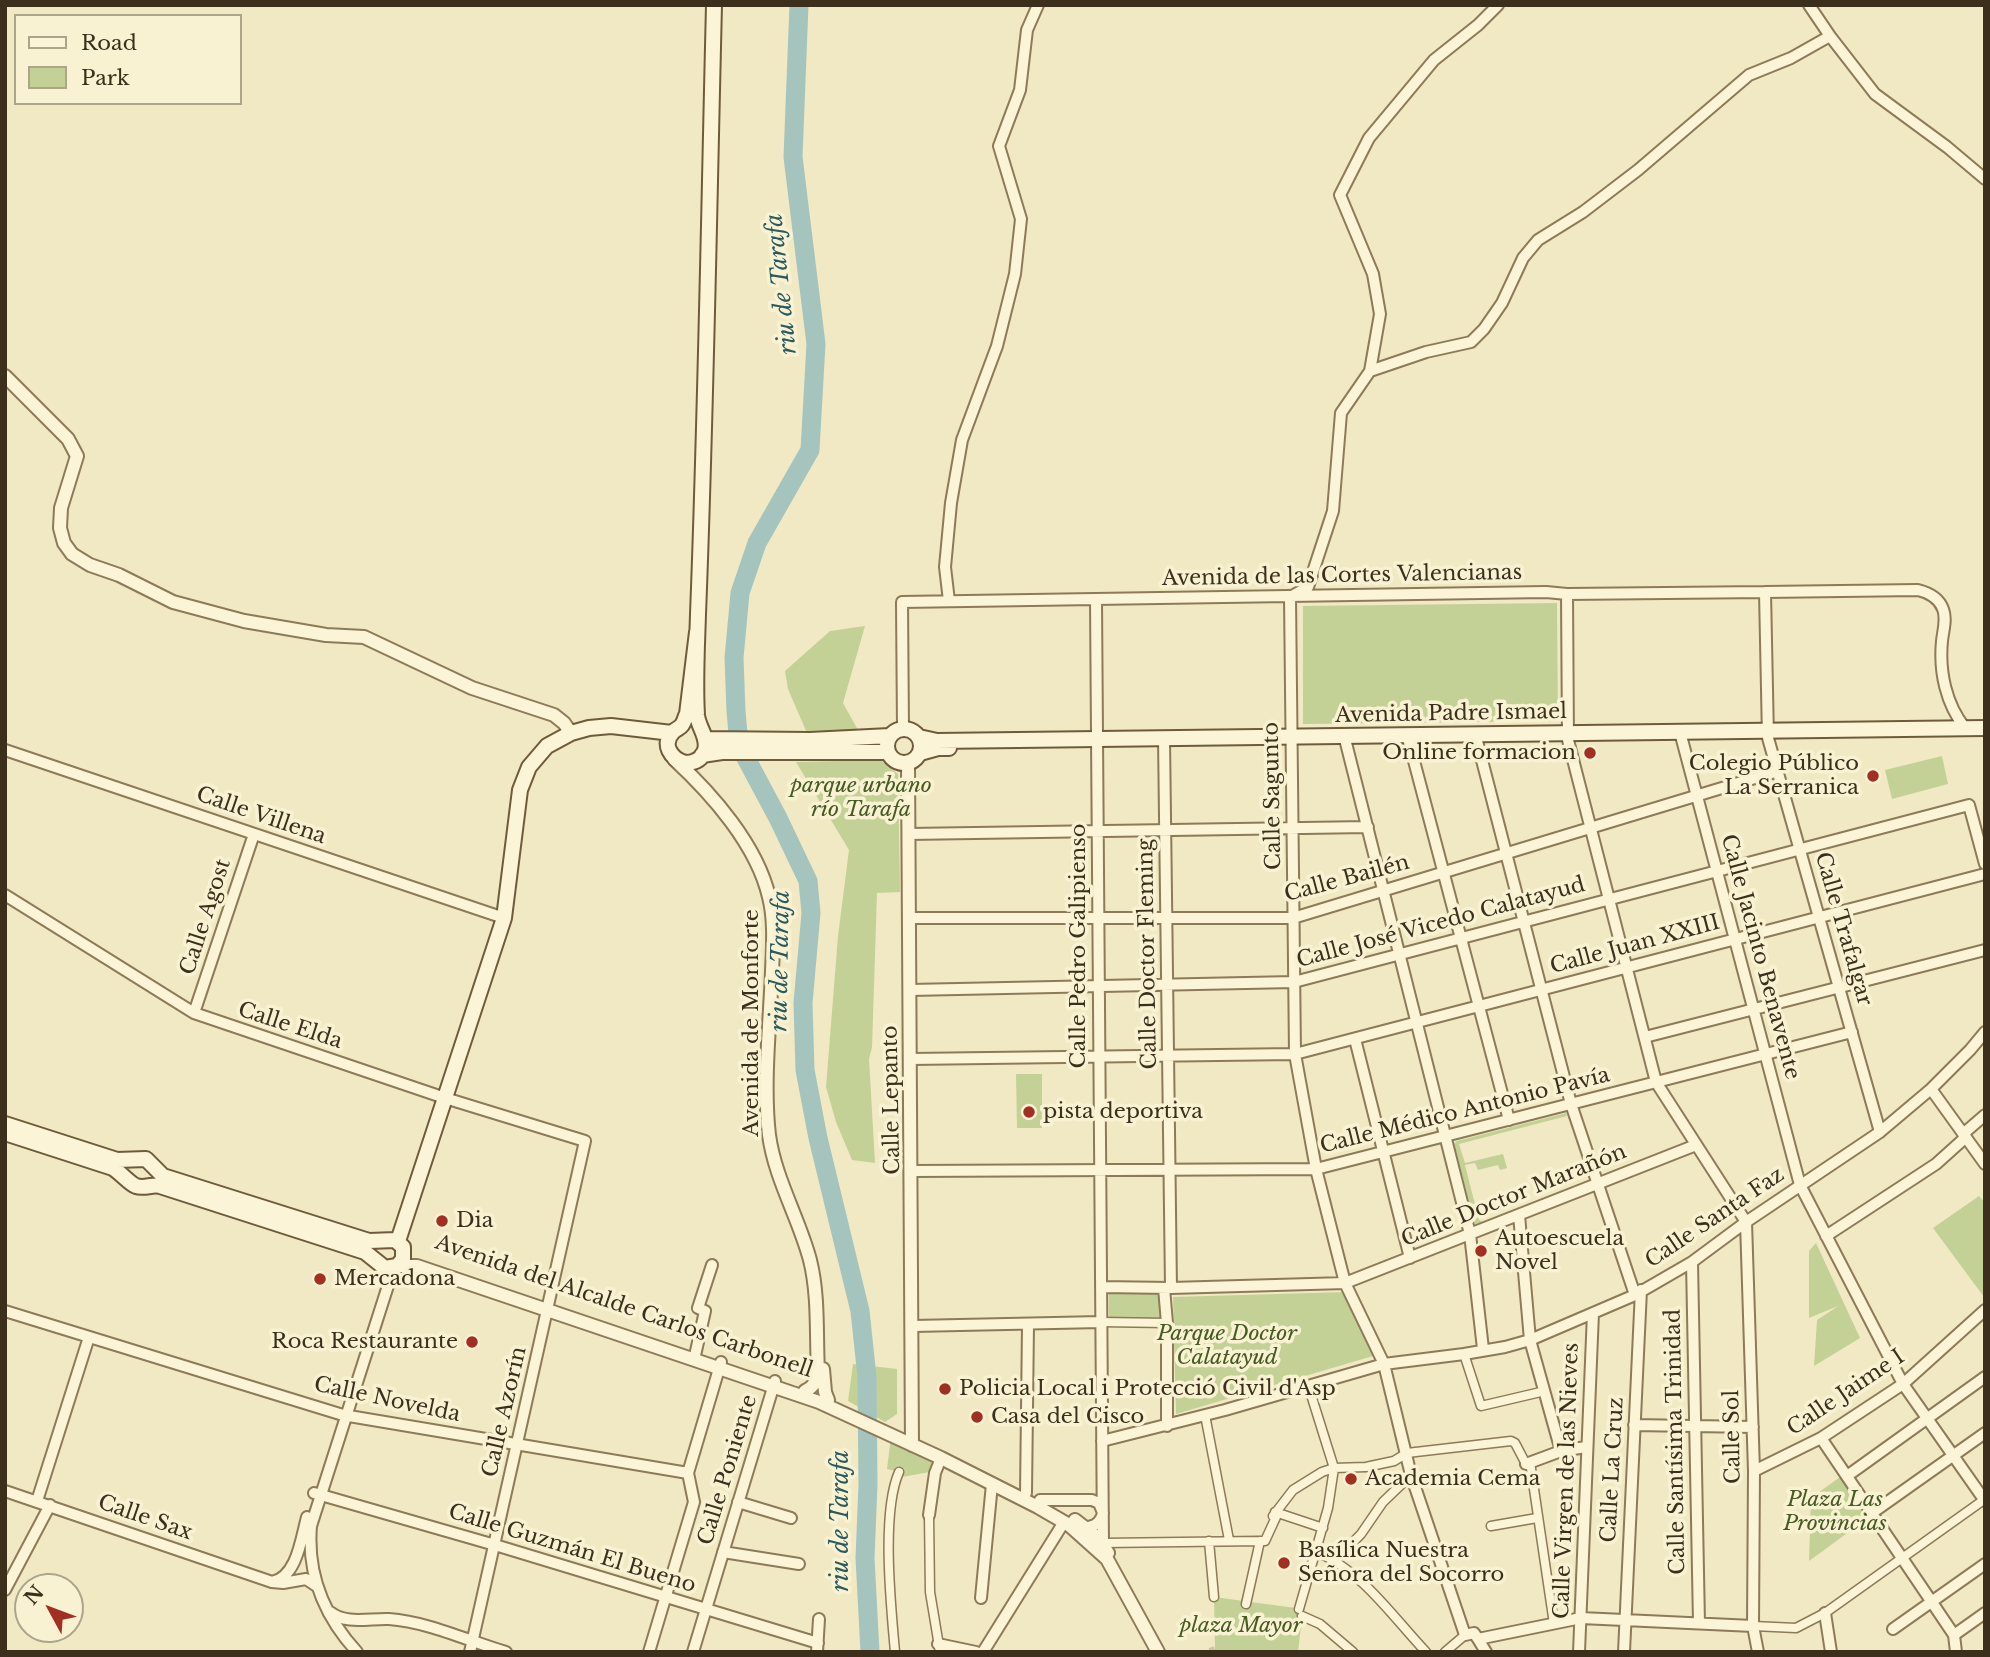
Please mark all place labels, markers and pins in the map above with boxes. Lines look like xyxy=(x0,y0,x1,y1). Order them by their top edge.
place label: Online formacion xyxy=(1382,740,1576,766)
marker: Online formacion xyxy=(1582,745,1598,761)
place label: Colegio Público La Serranica xyxy=(1689,751,1859,801)
marker: Colegio Público La Serranica xyxy=(1865,768,1881,784)
place label: pista deportiva xyxy=(1043,1099,1203,1125)
marker: pista deportiva xyxy=(1021,1104,1037,1120)
place label: Dia xyxy=(456,1208,493,1234)
marker: Dia xyxy=(434,1213,450,1229)
place label: Autoescuela Novel xyxy=(1495,1226,1624,1276)
marker: Autoescuela Novel xyxy=(1473,1243,1489,1259)
place label: Mercadona xyxy=(334,1266,455,1292)
marker: Mercadona xyxy=(312,1271,328,1287)
place label: Roca Restaurante xyxy=(271,1329,458,1355)
marker: Roca Restaurante xyxy=(464,1334,480,1350)
place label: Policia Local i Protecció Civil d'Asp xyxy=(959,1376,1336,1402)
marker: Policia Local i Protecció Civil d'Asp xyxy=(937,1381,953,1397)
place label: Casa del Cisco xyxy=(991,1404,1144,1430)
marker: Casa del Cisco xyxy=(969,1409,985,1425)
place label: Academia Cema xyxy=(1365,1466,1540,1492)
marker: Academia Cema xyxy=(1343,1471,1359,1487)
place label: Basílica Nuestra Señora del Socorro xyxy=(1298,1538,1504,1588)
marker: Basílica Nuestra Señora del Socorro xyxy=(1276,1555,1292,1571)

